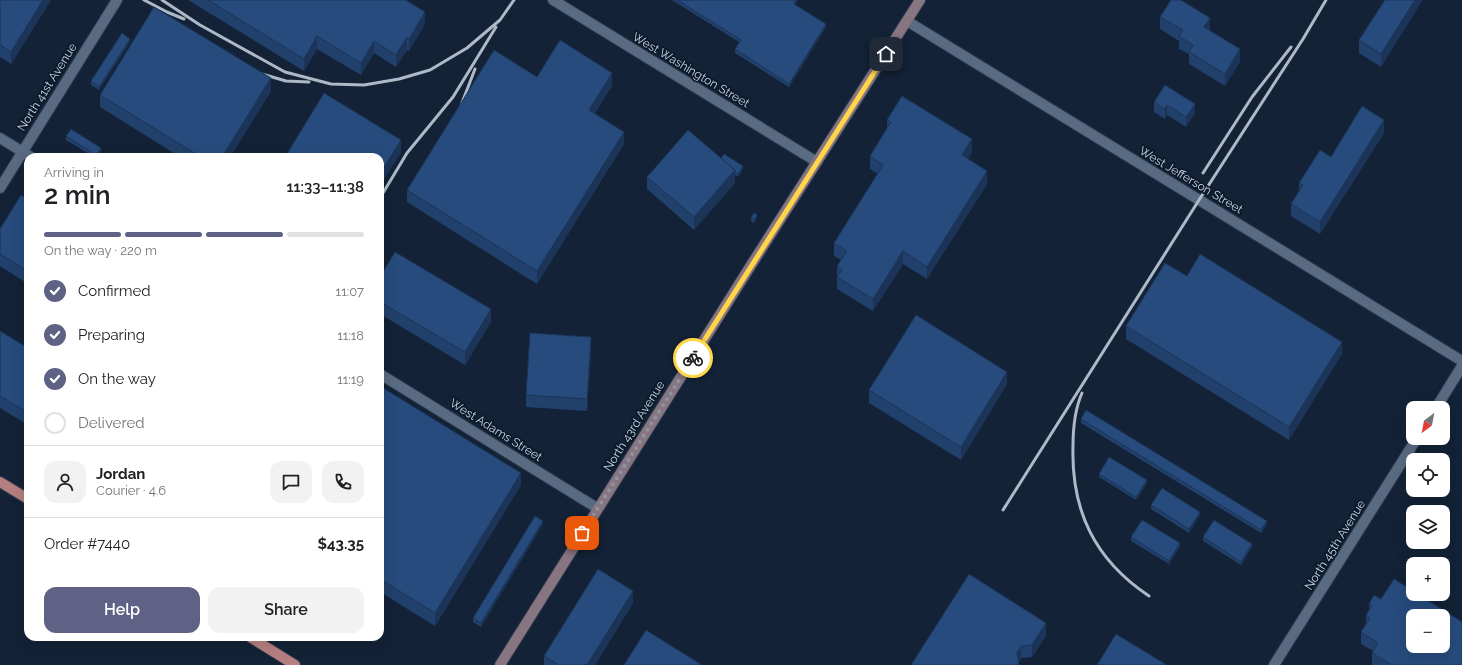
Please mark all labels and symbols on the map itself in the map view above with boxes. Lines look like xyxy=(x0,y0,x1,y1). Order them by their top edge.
street label: West Washington Street xyxy=(630,30,752,110)
pin xyxy=(869,37,903,71)
street label: North 41st Avenue xyxy=(14,41,80,133)
street label: West Jefferson Street xyxy=(1137,144,1245,216)
courier xyxy=(673,338,713,378)
street label: North 43rd Avenue xyxy=(601,378,667,474)
street label: West Adams Street xyxy=(447,396,545,464)
north arrow xyxy=(1406,401,1450,445)
street label: North 45th Avenue xyxy=(1302,497,1368,593)
pin xyxy=(565,516,599,550)

